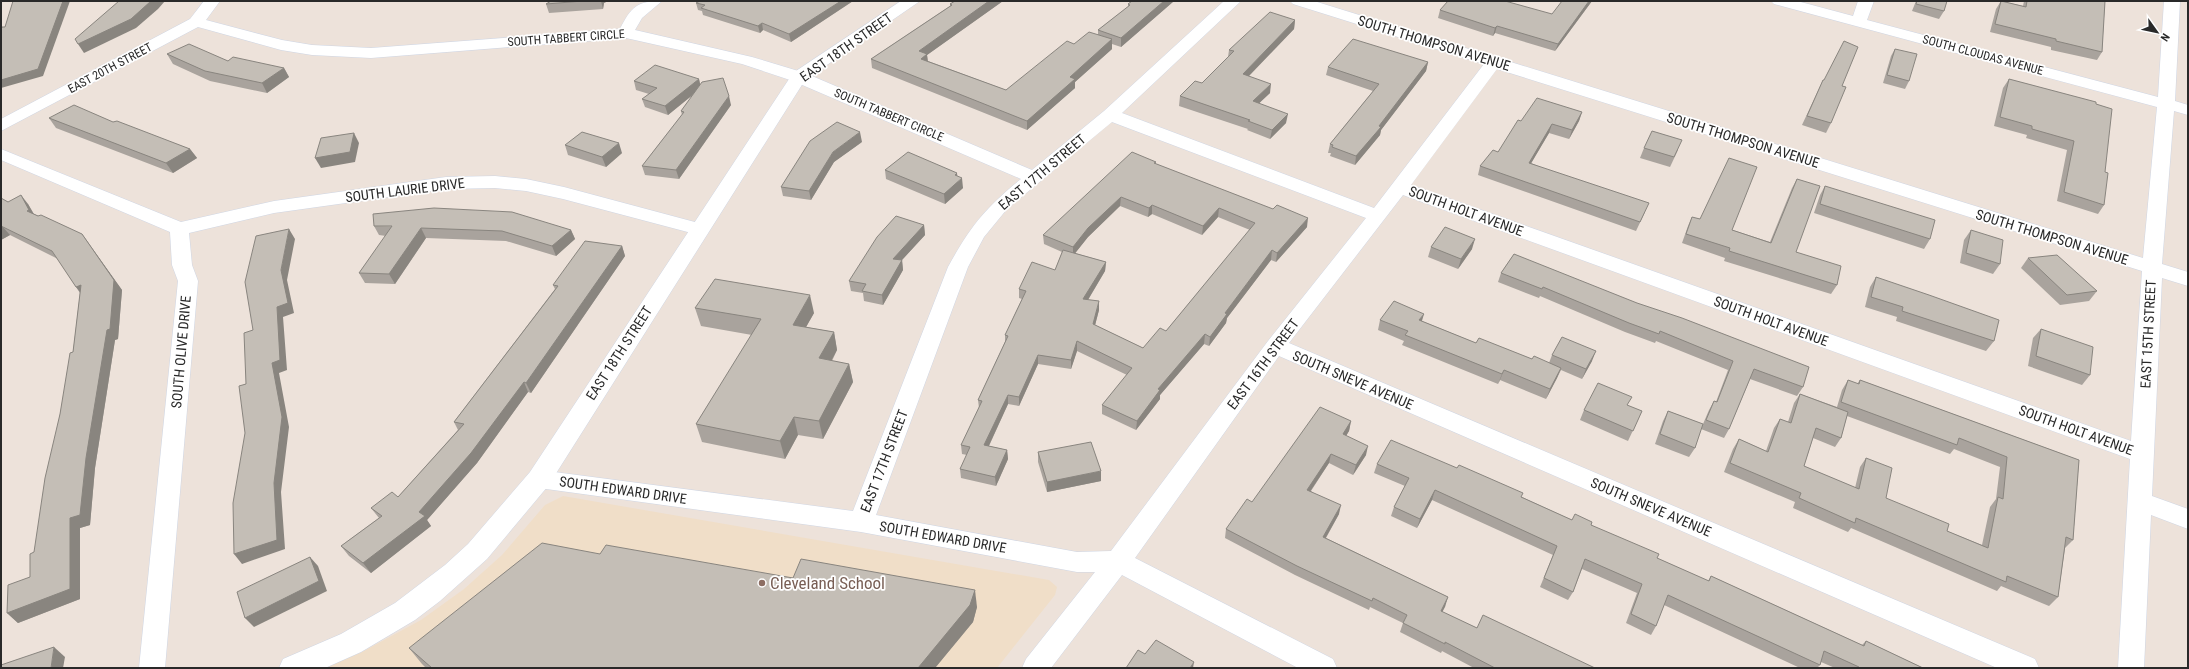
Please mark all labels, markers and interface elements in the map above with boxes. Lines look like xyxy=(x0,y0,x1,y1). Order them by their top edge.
street label: EAST 18TH STREET xyxy=(797,9,895,85)
street label: SOUTH THOMPSON AVENUE xyxy=(1356,12,1512,74)
north arrow xyxy=(2137,12,2177,52)
street label: SOUTH TABBERT CIRCLE xyxy=(507,27,625,49)
text: N xyxy=(2158,31,2172,44)
street label: SOUTH CLOUDAS AVENUE xyxy=(1921,32,2045,78)
street label: EAST 20TH STREET xyxy=(66,40,154,96)
street label: SOUTH TABBERT CIRCLE xyxy=(832,86,946,144)
street label: SOUTH THOMPSON AVENUE xyxy=(1665,109,1821,171)
street label: EAST 17TH STREET xyxy=(995,131,1089,213)
street label: SOUTH LAURIE DRIVE xyxy=(344,175,466,205)
street label: SOUTH HOLT AVENUE xyxy=(1407,183,1525,239)
street label: SOUTH THOMPSON AVENUE xyxy=(1974,206,2130,268)
street label: EAST 15TH STREET xyxy=(2137,279,2159,389)
street label: SOUTH HOLT AVENUE xyxy=(1712,293,1830,349)
street label: SOUTH OLIVE DRIVE xyxy=(168,295,194,409)
street label: EAST 18TH STREET xyxy=(583,303,655,403)
street label: EAST 16TH STREET xyxy=(1224,316,1302,412)
street label: SOUTH SNEVE AVENUE xyxy=(1290,347,1416,413)
street label: SOUTH HOLT AVENUE xyxy=(2017,402,2135,458)
street label: EAST 17TH STREET xyxy=(857,407,911,515)
street label: SOUTH EDWARD DRIVE xyxy=(558,473,688,507)
street label: SOUTH SNEVE AVENUE xyxy=(1588,474,1714,540)
street label: SOUTH EDWARD DRIVE xyxy=(878,518,1008,556)
place label: Cleveland School xyxy=(770,573,885,593)
marker: Cleveland School xyxy=(757,578,767,588)

